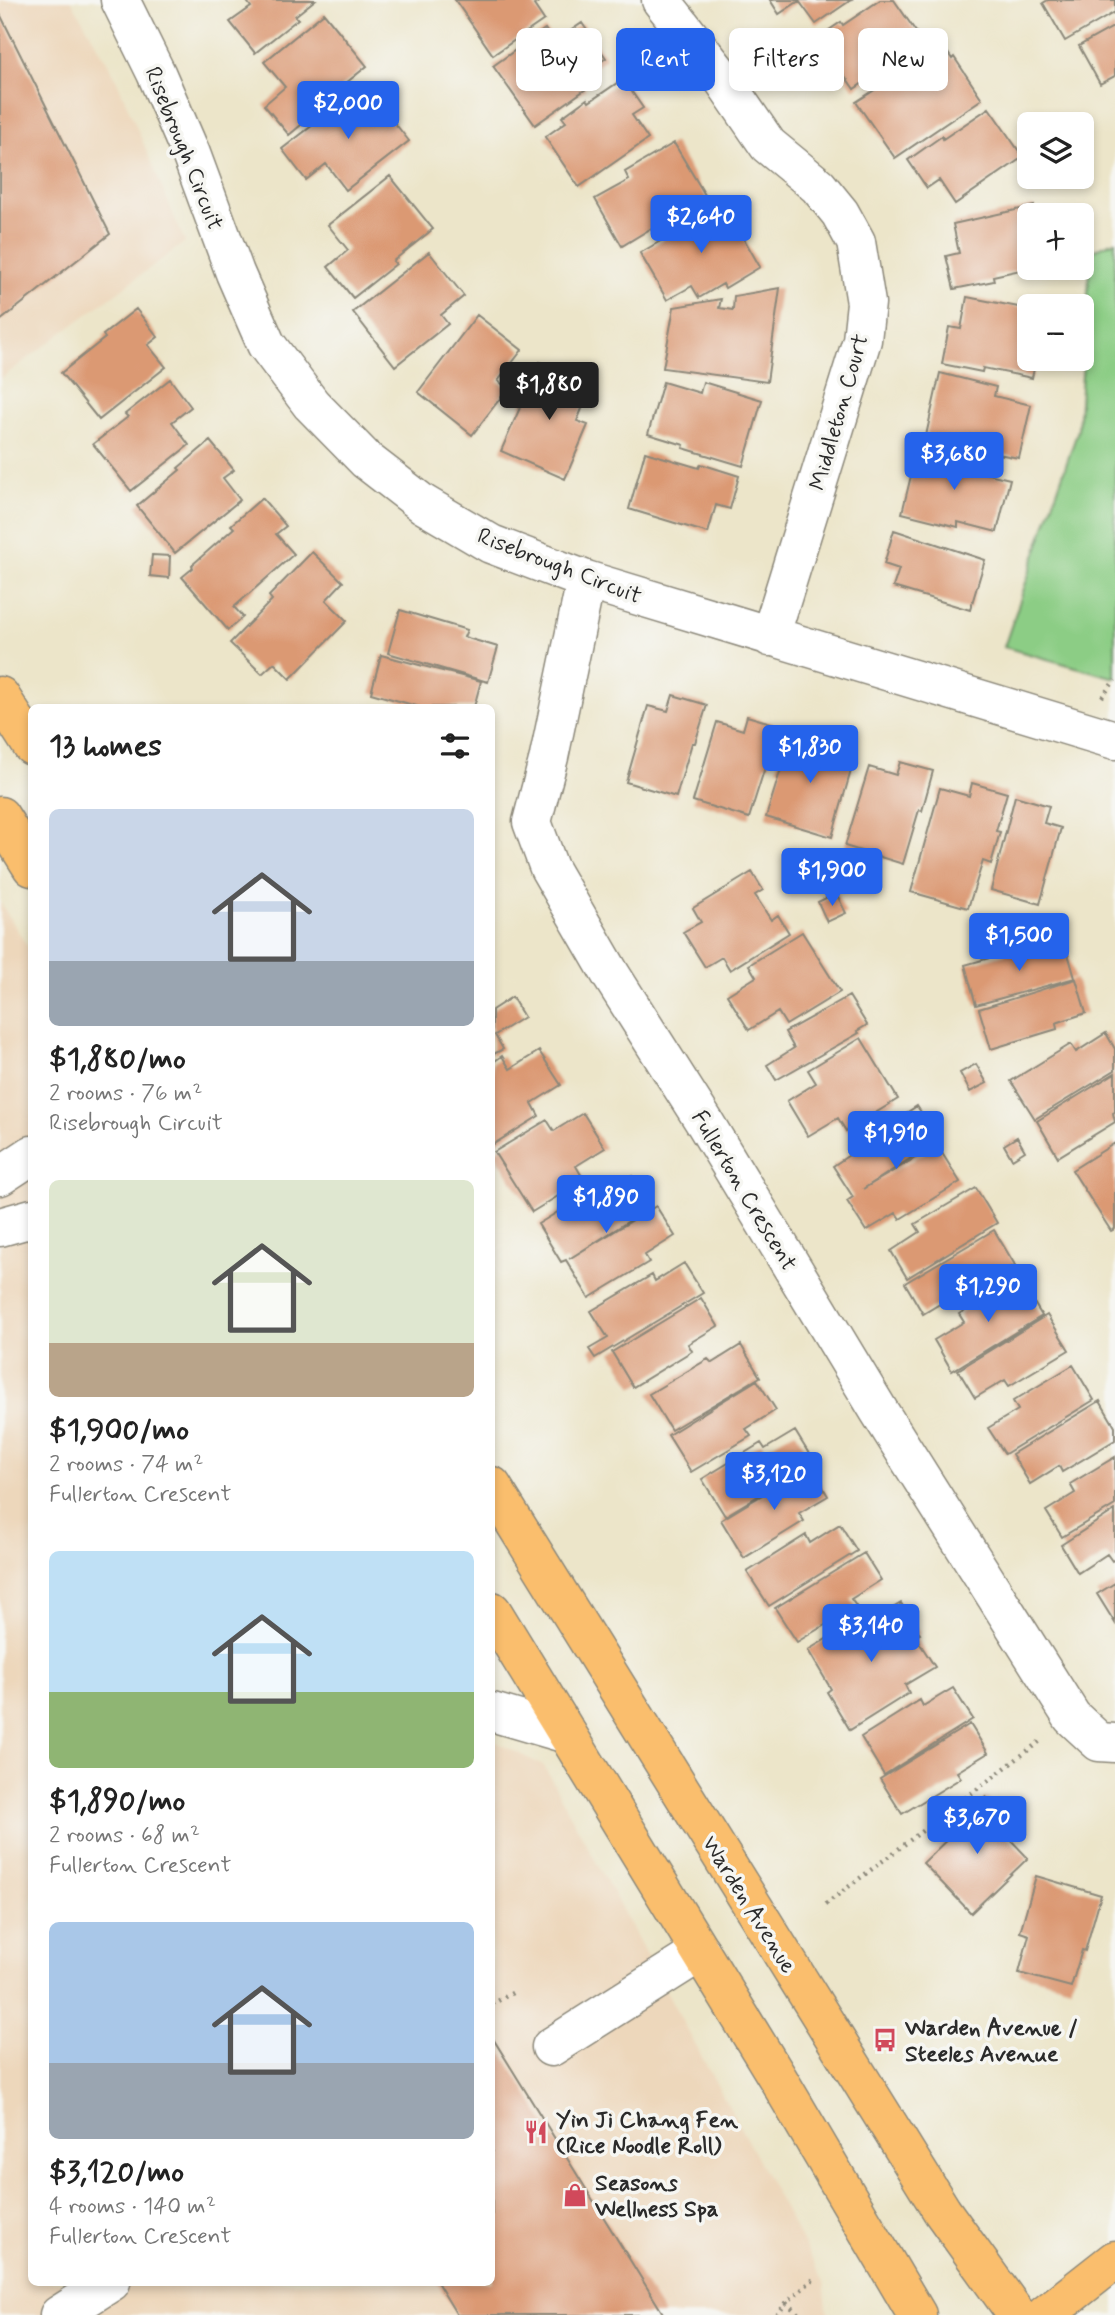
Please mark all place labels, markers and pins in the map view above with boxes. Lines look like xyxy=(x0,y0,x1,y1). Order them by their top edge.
pin: $2,000 xyxy=(291,82,405,141)
pin: $2,640 xyxy=(644,196,758,255)
pin: $1,880 xyxy=(492,362,606,422)
pin: $3,680 xyxy=(897,433,1011,492)
pin: $1,830 xyxy=(753,726,867,785)
pin: $1,900 xyxy=(775,848,889,908)
pin: $1,500 xyxy=(962,914,1076,973)
pin: $1,910 xyxy=(839,1112,953,1171)
pin: $1,890 xyxy=(549,1176,663,1235)
pin: $1,290 xyxy=(931,1264,1045,1324)
pin: $3,120 xyxy=(717,1452,831,1512)
pin: $3,140 xyxy=(814,1604,928,1664)
pin: $3,670 xyxy=(920,1797,1034,1856)
place label: Warden Avenue / Steeles Avenue xyxy=(904,2014,1078,2070)
bus stop icon: Warden Avenue / Steeles Avenue xyxy=(871,2026,899,2054)
place label: Yin Ji Chang Fen (Rice Noodle Roll) xyxy=(556,2106,739,2162)
restaurant icon: Yin Ji Chang Fen (Rice Noodle Roll) xyxy=(522,2118,550,2146)
place label: Seasons Wellness Spa xyxy=(594,2169,719,2225)
shop icon: Seasons Wellness Spa xyxy=(561,2181,589,2209)

